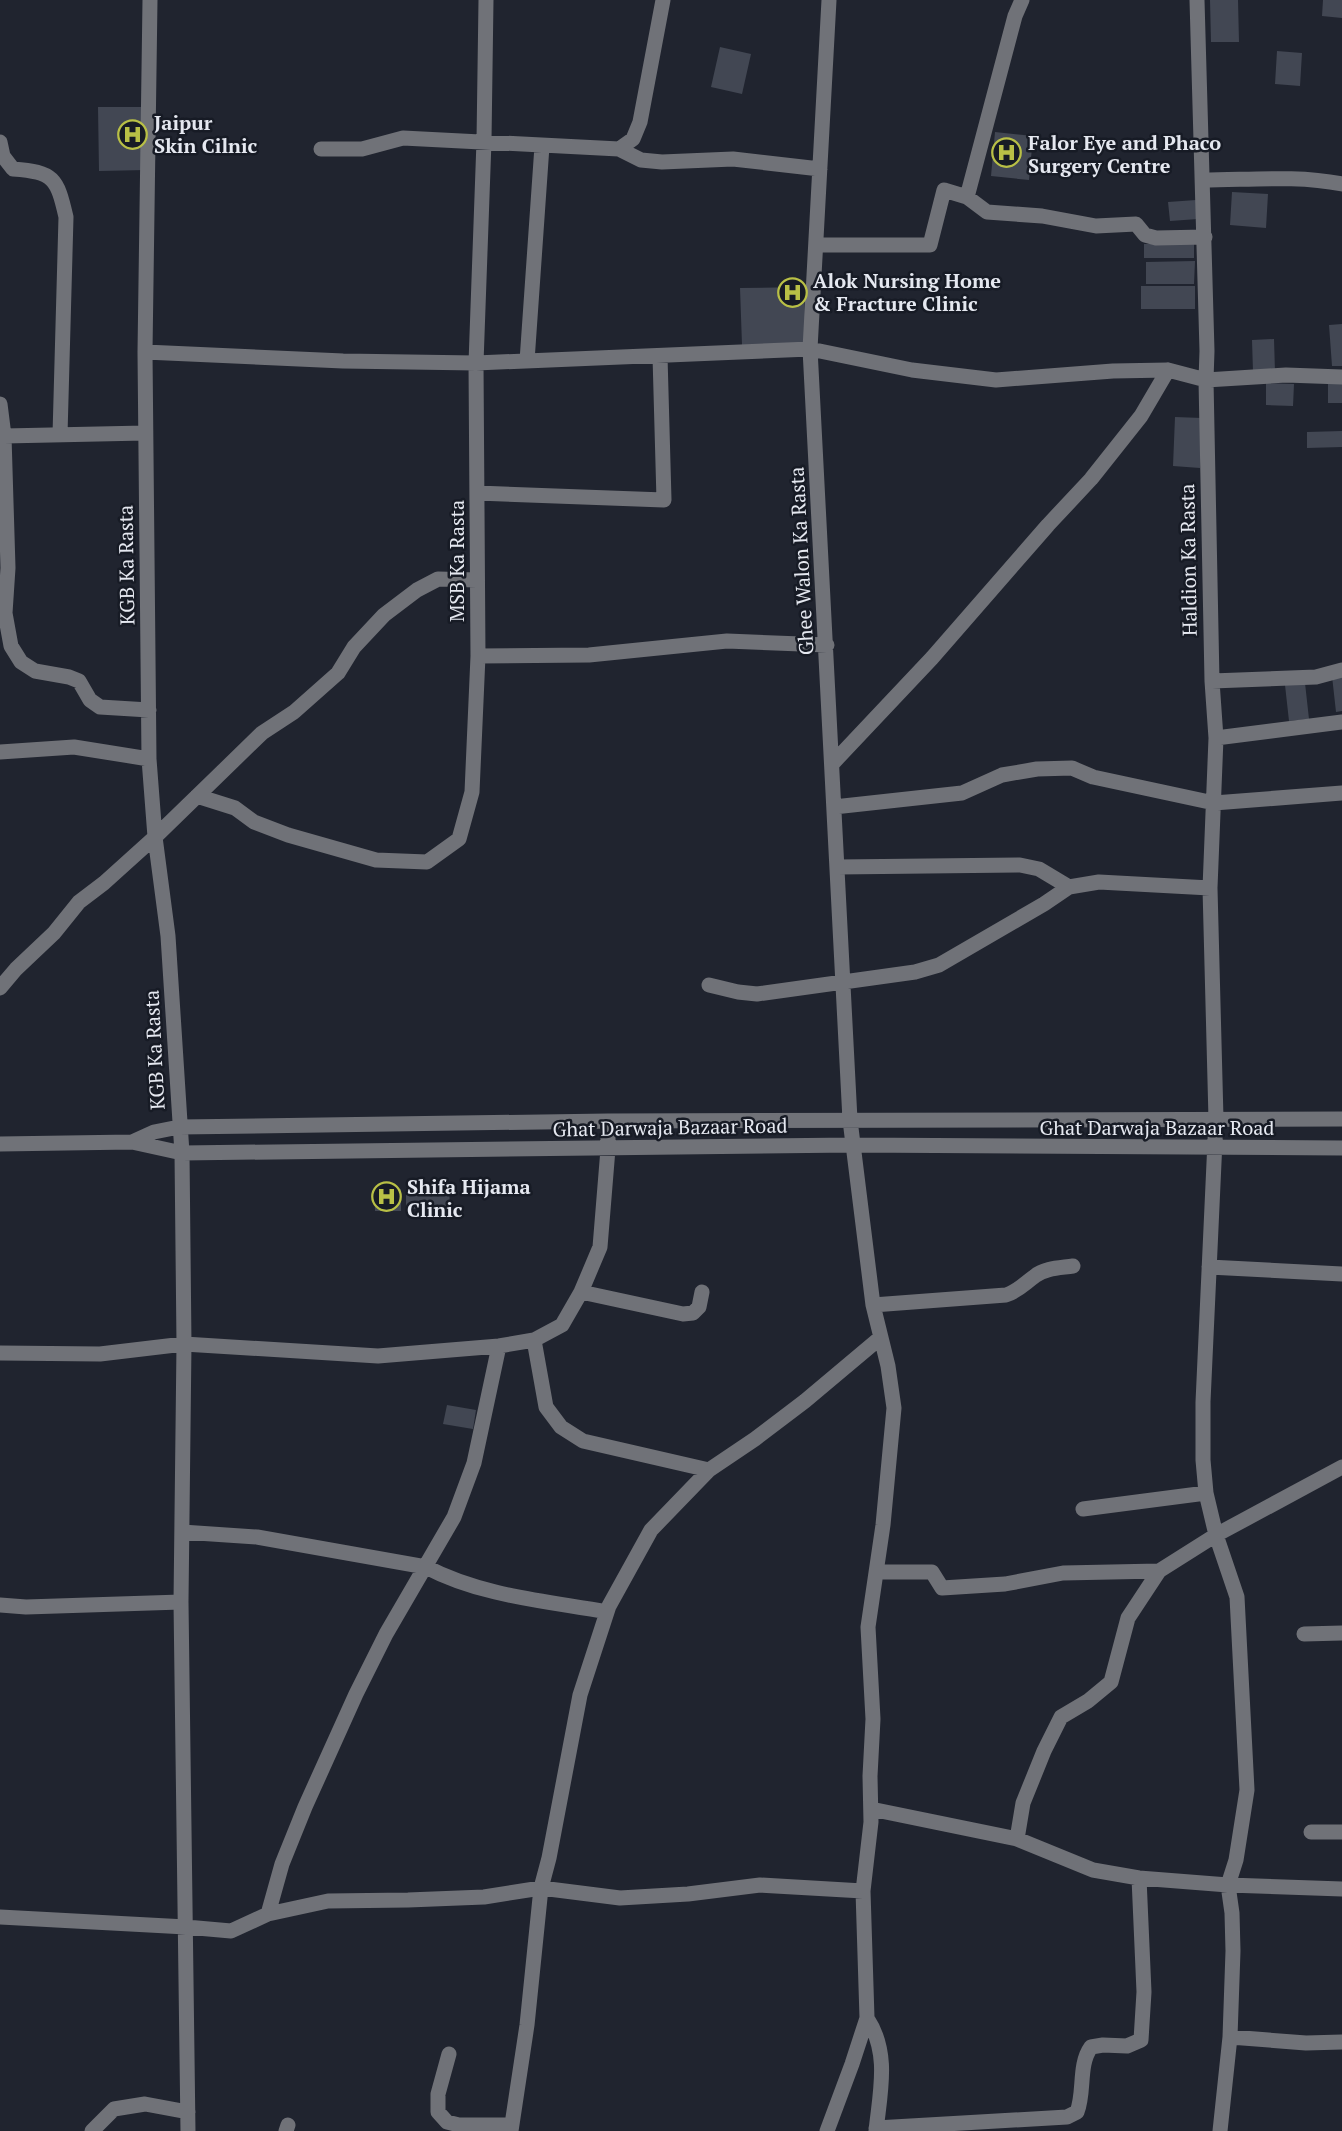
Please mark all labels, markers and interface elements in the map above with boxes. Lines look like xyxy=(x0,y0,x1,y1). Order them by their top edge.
place label: Jaipur Skin Cilnic xyxy=(154,109,258,159)
hospital icon: Jaipur Skin Cilnic xyxy=(117,118,149,150)
place label: Falor Eye and Phaco Surgery Centre xyxy=(1028,129,1221,179)
hospital icon: Falor Eye and Phaco Surgery Centre xyxy=(991,137,1023,169)
place label: Alok Nursing Home & Fracture Clinic xyxy=(813,267,1001,317)
hospital icon: Alok Nursing Home & Fracture Clinic xyxy=(776,276,808,308)
street label: Ghee Walon Ka Rasta xyxy=(783,466,819,656)
street label: Haldion Ka Rasta xyxy=(1173,484,1203,636)
street label: MSB Ka Rasta xyxy=(443,500,470,622)
street label: KGB Ka Rasta xyxy=(111,505,141,625)
street label: KGB Ka Rasta xyxy=(137,989,171,1111)
street label: Ghat Darwaja Bazaar Road xyxy=(552,1111,788,1143)
street label: Ghat Darwaja Bazaar Road xyxy=(1040,1114,1274,1141)
place label: Shifa Hijama Clinic xyxy=(407,1173,531,1223)
hospital icon: Shifa Hijama Clinic xyxy=(370,1181,402,1213)

